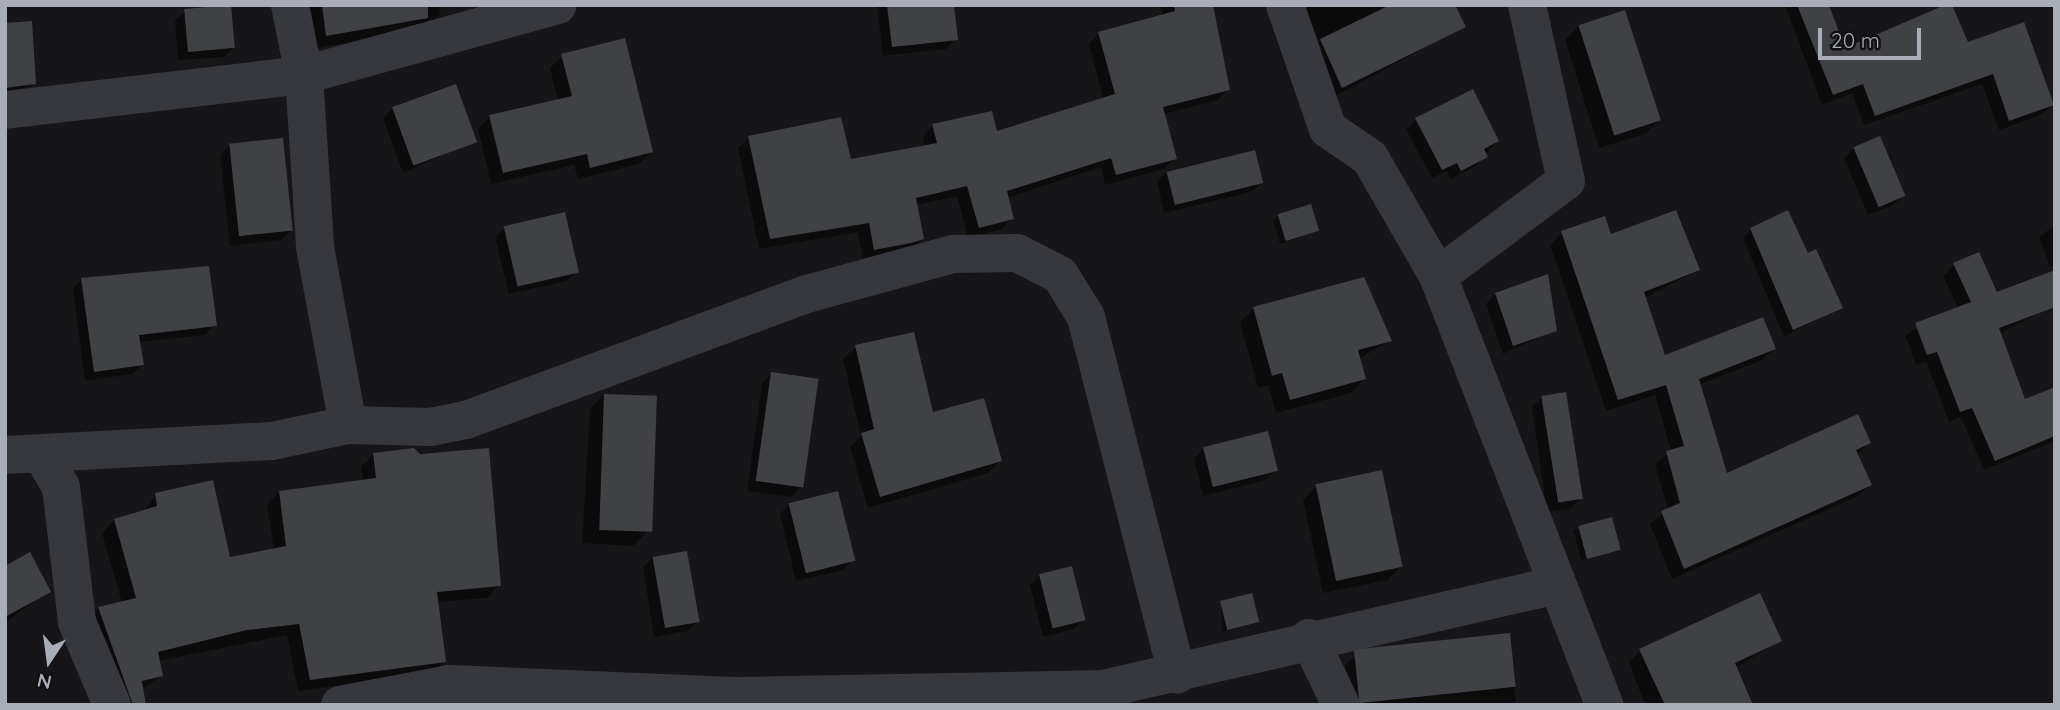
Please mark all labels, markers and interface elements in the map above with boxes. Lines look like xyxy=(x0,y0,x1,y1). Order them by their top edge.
scale bar xyxy=(1822,14,1925,58)
text: 20 m xyxy=(1831,27,1880,53)
north arrow xyxy=(14,626,84,696)
text: N xyxy=(35,668,54,695)

